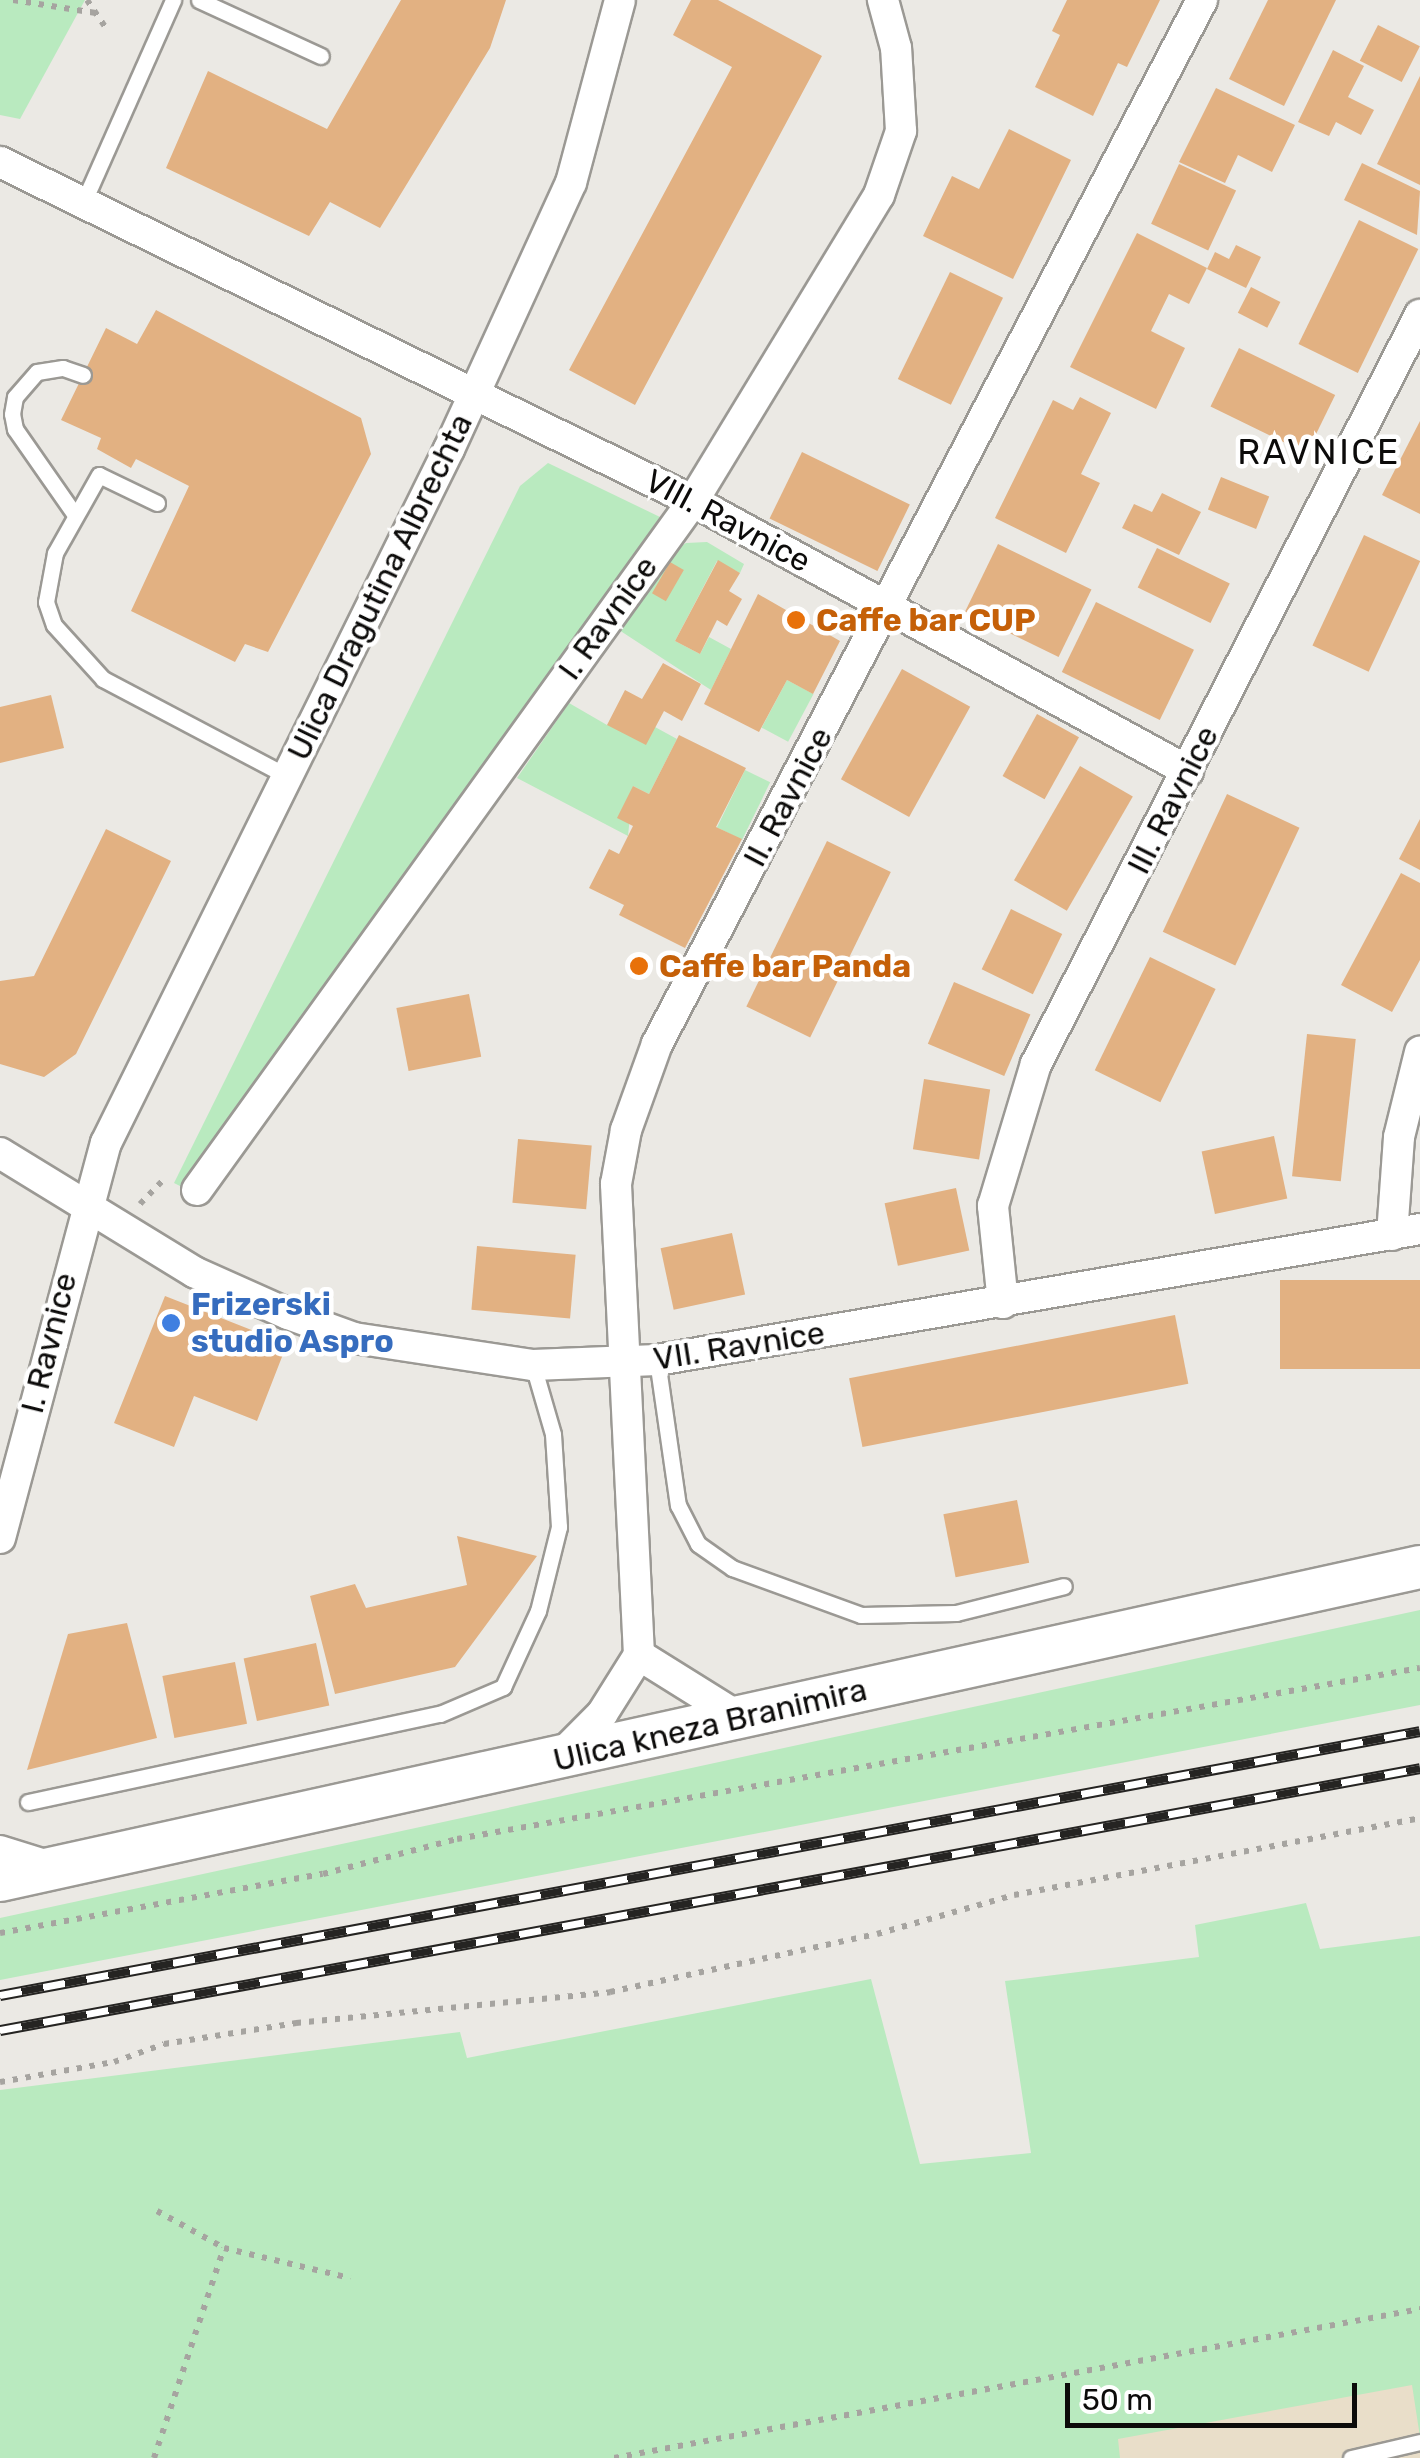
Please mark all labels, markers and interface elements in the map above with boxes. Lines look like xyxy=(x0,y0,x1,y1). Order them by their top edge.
street label: Ulica Dragutina Albrechta xyxy=(279,407,481,767)
district label: RAVNICE xyxy=(1237,431,1401,473)
street label: VIII. Ravnice xyxy=(639,461,817,581)
street label: I. Ravnice xyxy=(550,549,666,687)
place label: Caffe bar CUP xyxy=(816,601,1036,639)
marker: Caffe bar CUP xyxy=(785,609,807,631)
street label: III. Ravnice xyxy=(1119,720,1227,880)
street label: II. Ravnice xyxy=(735,721,841,873)
place label: Caffe bar Panda xyxy=(659,947,912,985)
marker: Caffe bar Panda xyxy=(628,955,650,977)
street label: I. Ravnice xyxy=(13,1269,85,1417)
place label: Frizerski studio Aspro xyxy=(191,1286,395,1361)
marker: Frizerski studio Aspro xyxy=(160,1312,182,1334)
street label: VII. Ravnice xyxy=(651,1314,827,1378)
street label: Ulica kneza Branimira xyxy=(550,1670,870,1780)
scale bar xyxy=(1070,2363,1362,2425)
text: 50 m xyxy=(1082,2382,1153,2418)

